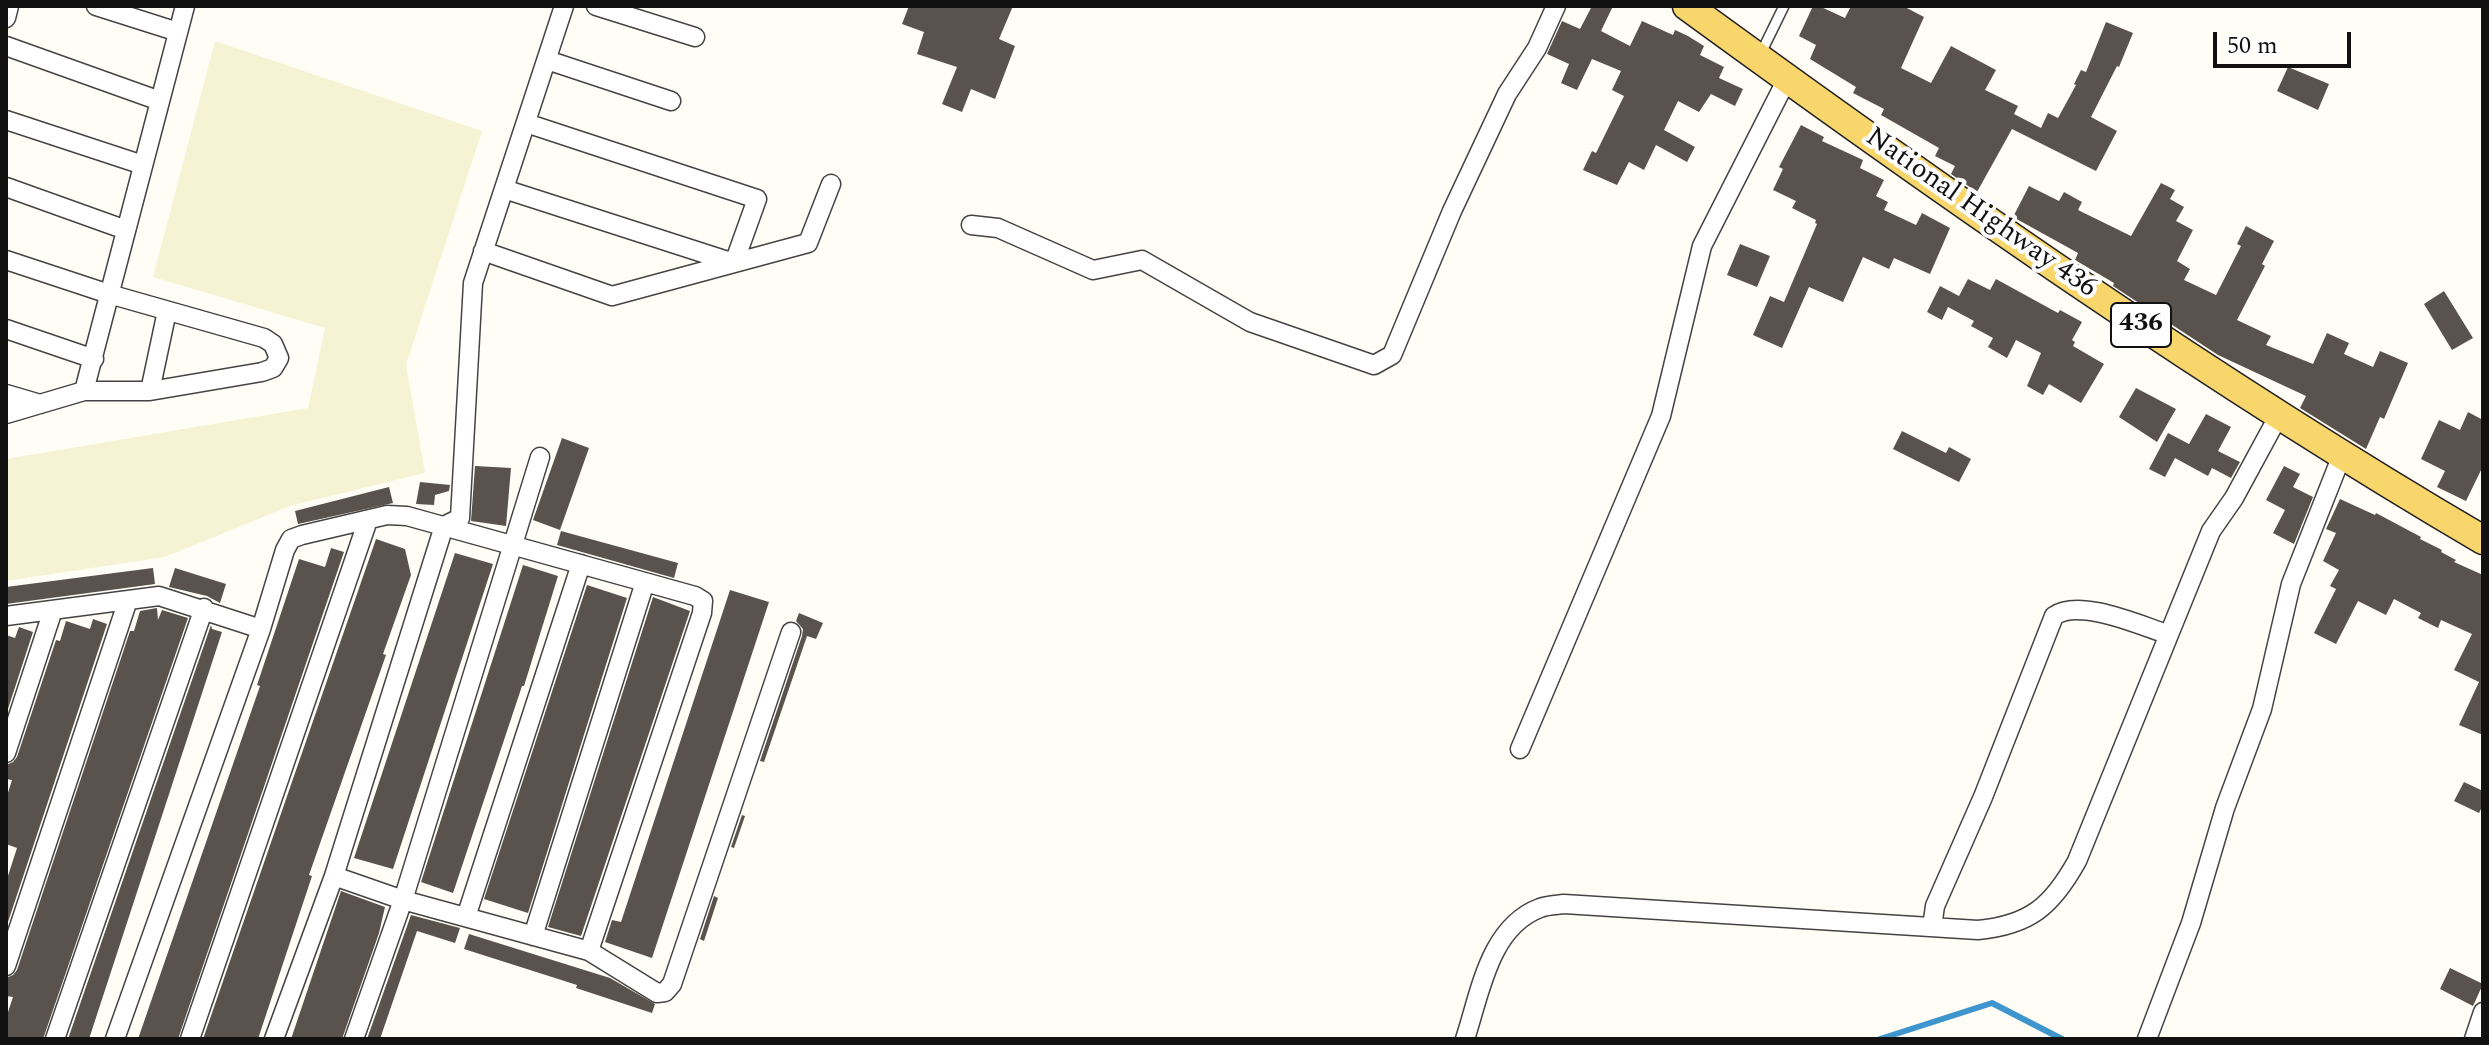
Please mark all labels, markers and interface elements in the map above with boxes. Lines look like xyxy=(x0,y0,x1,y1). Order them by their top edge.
scale bar xyxy=(2217,16,2355,66)
text: 50 m xyxy=(2227,28,2278,64)
street label: National Highway 436 xyxy=(1858,122,2102,306)
road number: 436 xyxy=(2111,303,2171,347)

